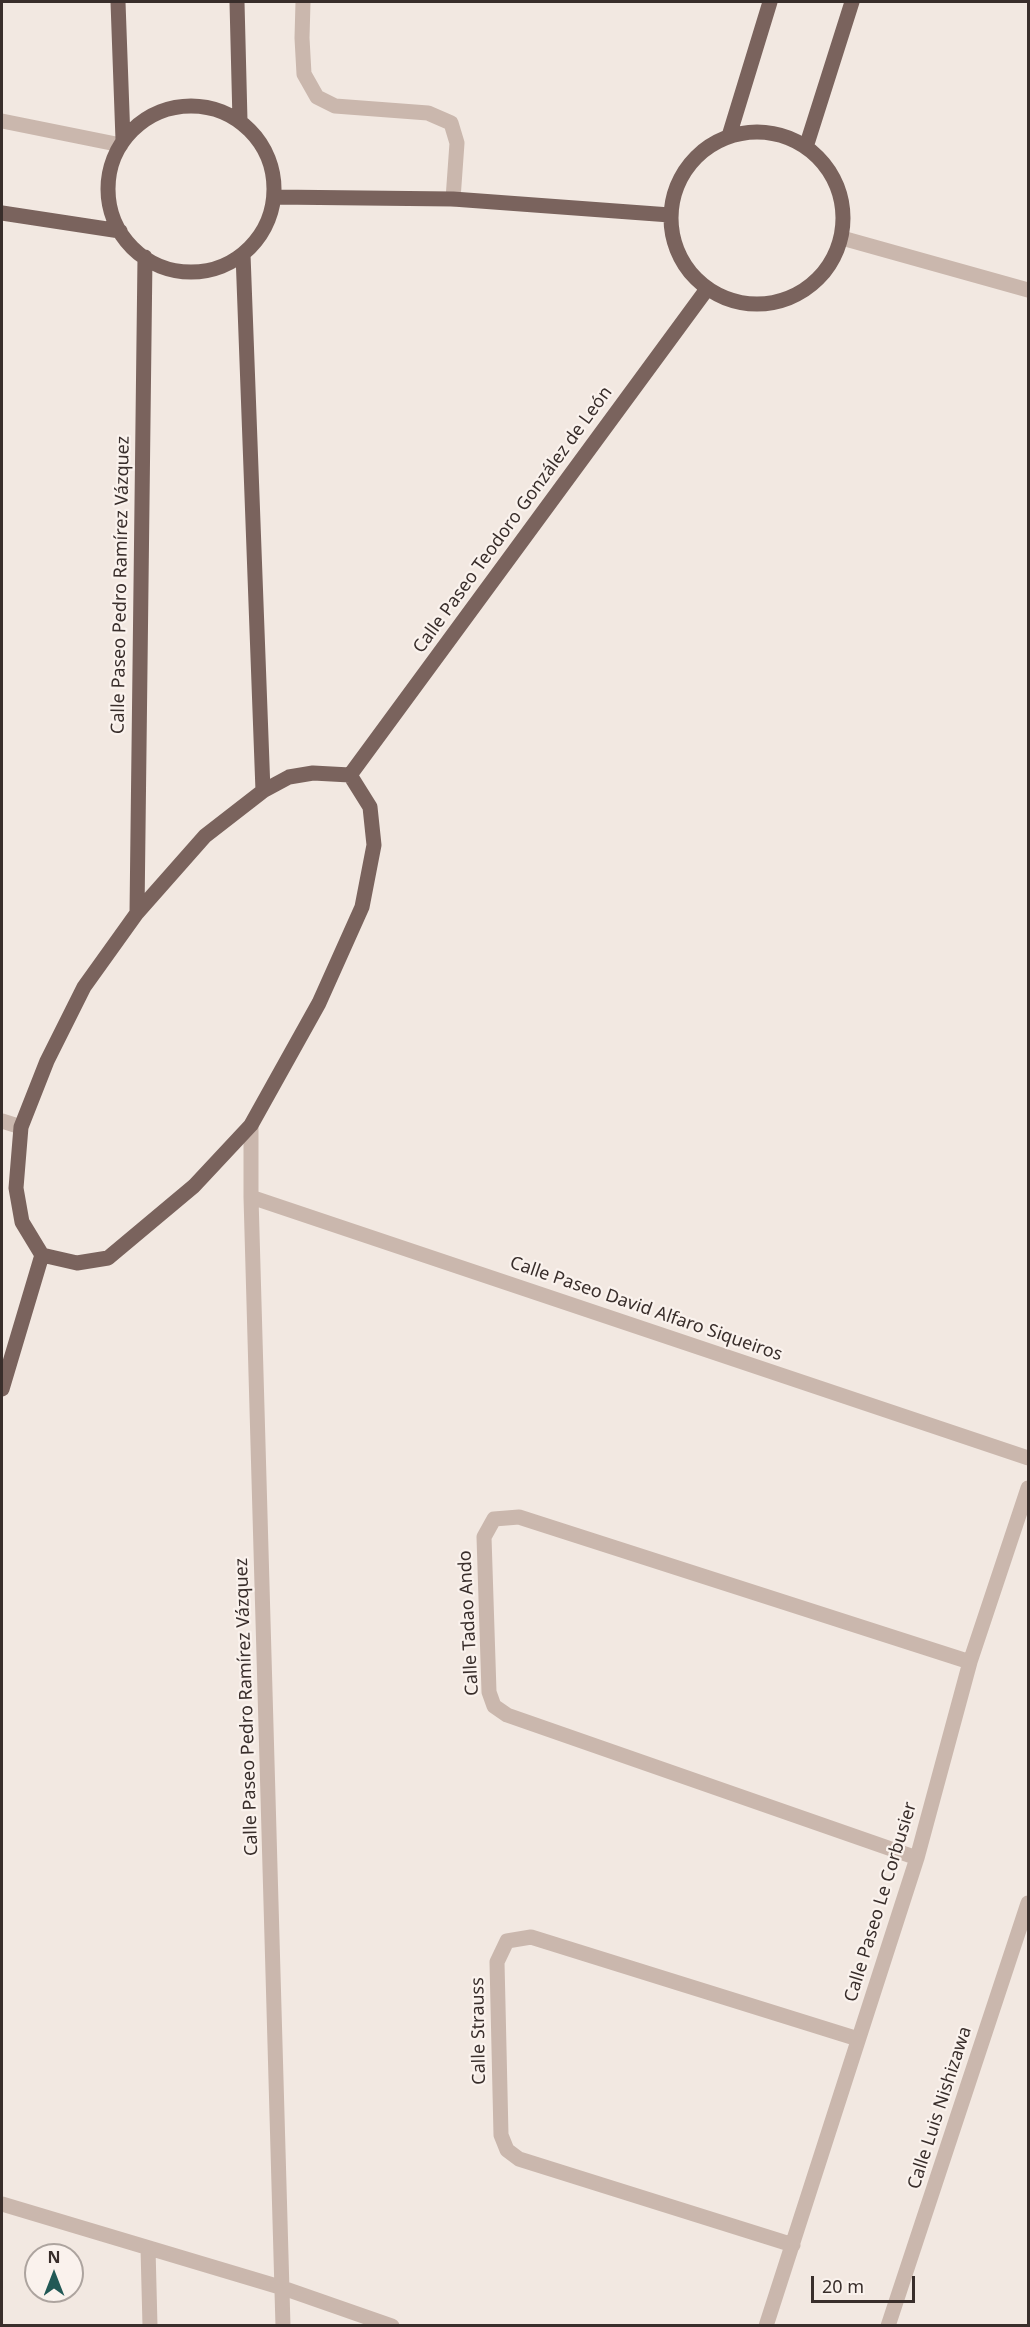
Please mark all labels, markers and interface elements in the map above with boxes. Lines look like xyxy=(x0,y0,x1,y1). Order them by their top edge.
street label: Calle Paseo Teodoro González de León xyxy=(409,382,617,658)
street label: Calle Paseo Pedro Ramírez Vázquez xyxy=(108,436,134,734)
street label: Calle Paseo David Alfaro Siqueiros xyxy=(507,1252,785,1366)
street label: Calle Tadao Ando xyxy=(454,1550,484,1696)
street label: Calle Paseo Pedro Ramírez Vázquez xyxy=(231,1558,263,1856)
street label: Calle Paseo Le Corbusier xyxy=(840,1799,922,2005)
street label: Calle Strauss xyxy=(467,1977,491,2085)
street label: Calle Luis Nishizawa xyxy=(904,2024,976,2192)
north arrow xyxy=(24,2243,84,2303)
text: N xyxy=(47,2246,61,2268)
scale bar xyxy=(814,2264,918,2302)
text: 20 m xyxy=(822,2274,864,2298)

